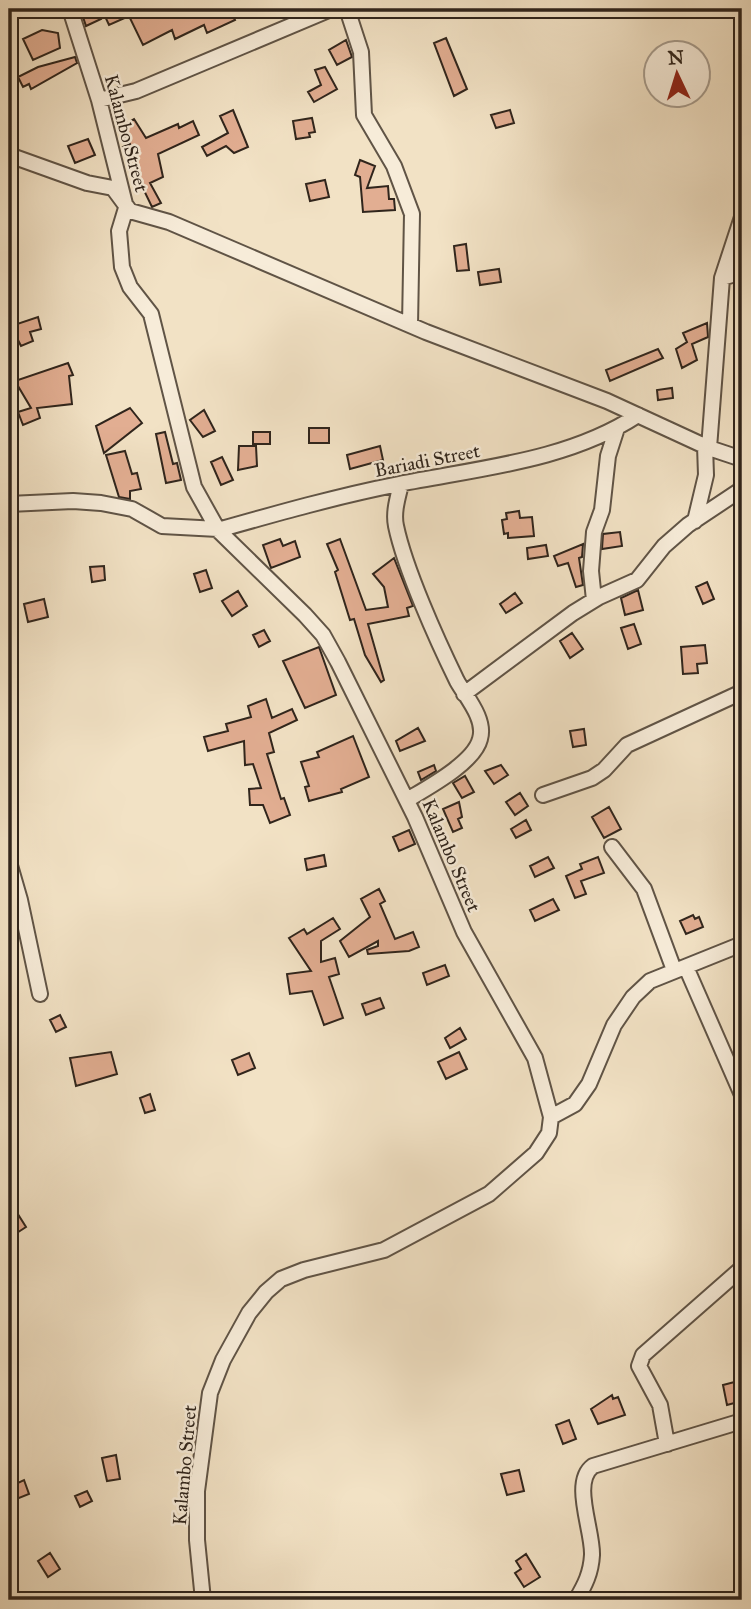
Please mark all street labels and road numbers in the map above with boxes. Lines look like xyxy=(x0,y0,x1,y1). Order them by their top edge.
street label: Kalambo Street xyxy=(100,72,153,195)
street label: Bariadi Street xyxy=(372,439,482,482)
street label: Kalambo Street xyxy=(417,795,486,916)
street label: Kalambo Street xyxy=(168,1404,201,1526)

